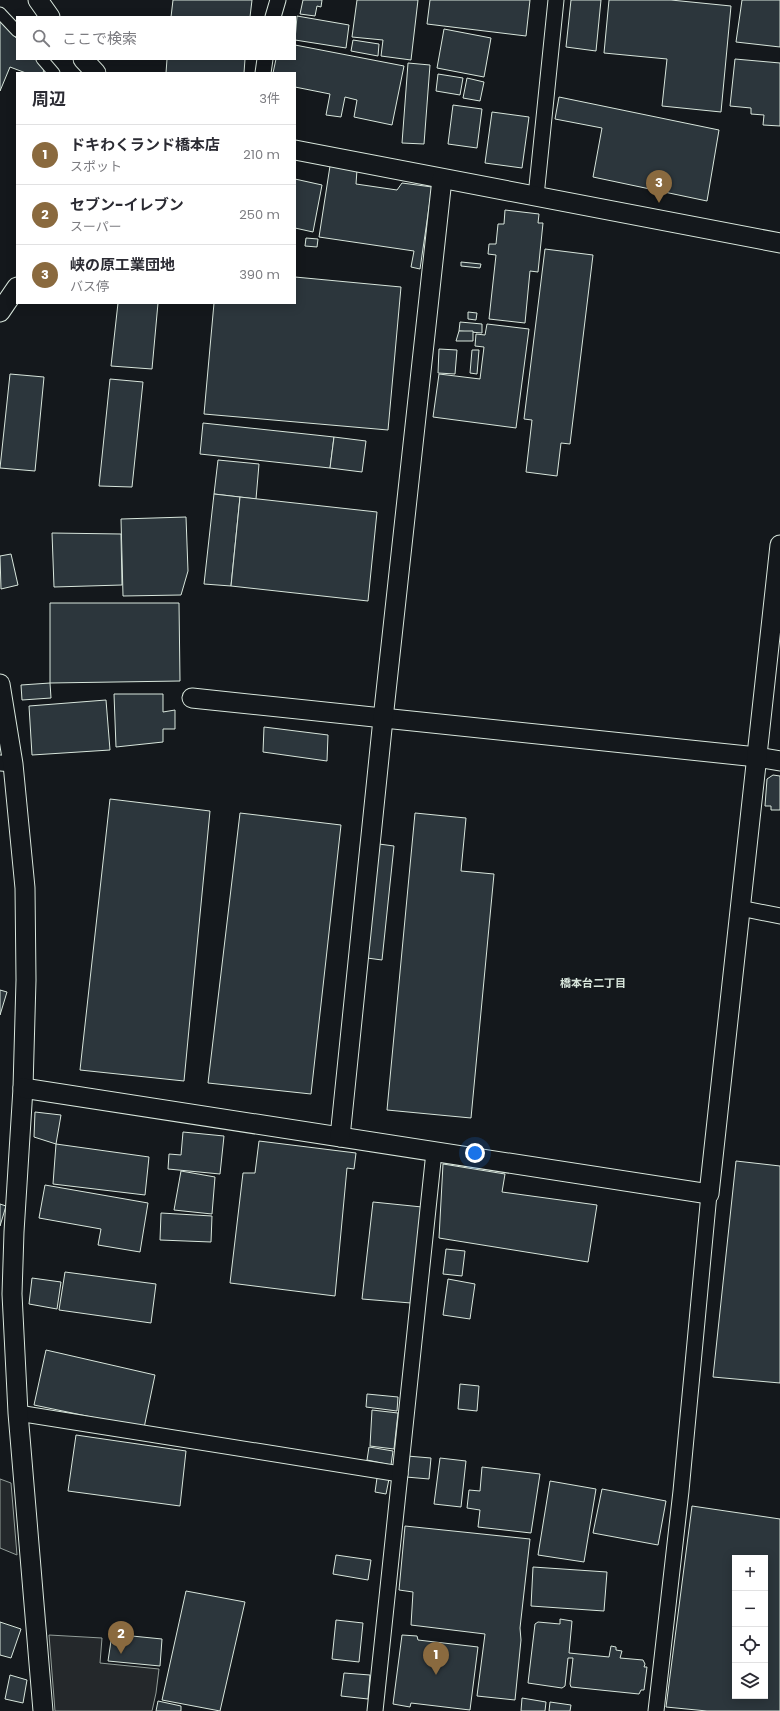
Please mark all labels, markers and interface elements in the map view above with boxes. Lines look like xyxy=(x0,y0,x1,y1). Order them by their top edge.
search box xyxy=(16,16,296,60)
icon: search xyxy=(30,27,52,49)
text: ここで検索 xyxy=(62,28,137,49)
text: 周辺 xyxy=(32,87,66,111)
text: 3件 xyxy=(259,89,280,108)
text: ドキわくランド橋本店 xyxy=(70,134,220,155)
text: 1 xyxy=(43,145,47,164)
text: 210 m xyxy=(243,145,280,164)
text: スポット xyxy=(70,157,122,176)
pin: 3 xyxy=(646,170,672,203)
text: セブン-イレブン xyxy=(70,194,184,215)
text: 2 xyxy=(41,205,49,224)
text: 250 m xyxy=(239,205,280,224)
text: スーパー xyxy=(70,217,122,236)
text: 峡の原工業団地 xyxy=(70,254,175,275)
text: 3 xyxy=(41,265,49,284)
text: 390 m xyxy=(239,265,280,284)
text: バス停 xyxy=(70,277,109,296)
district label: 橋本台二丁目 xyxy=(560,975,626,991)
your location xyxy=(465,1143,485,1163)
map controls xyxy=(732,1555,768,1699)
button: + xyxy=(732,1555,768,1591)
button: − xyxy=(732,1591,768,1627)
pin: 2 xyxy=(108,1621,134,1654)
button: locate xyxy=(732,1627,768,1663)
pin: 1 xyxy=(423,1642,449,1675)
button: layers xyxy=(732,1663,768,1699)

